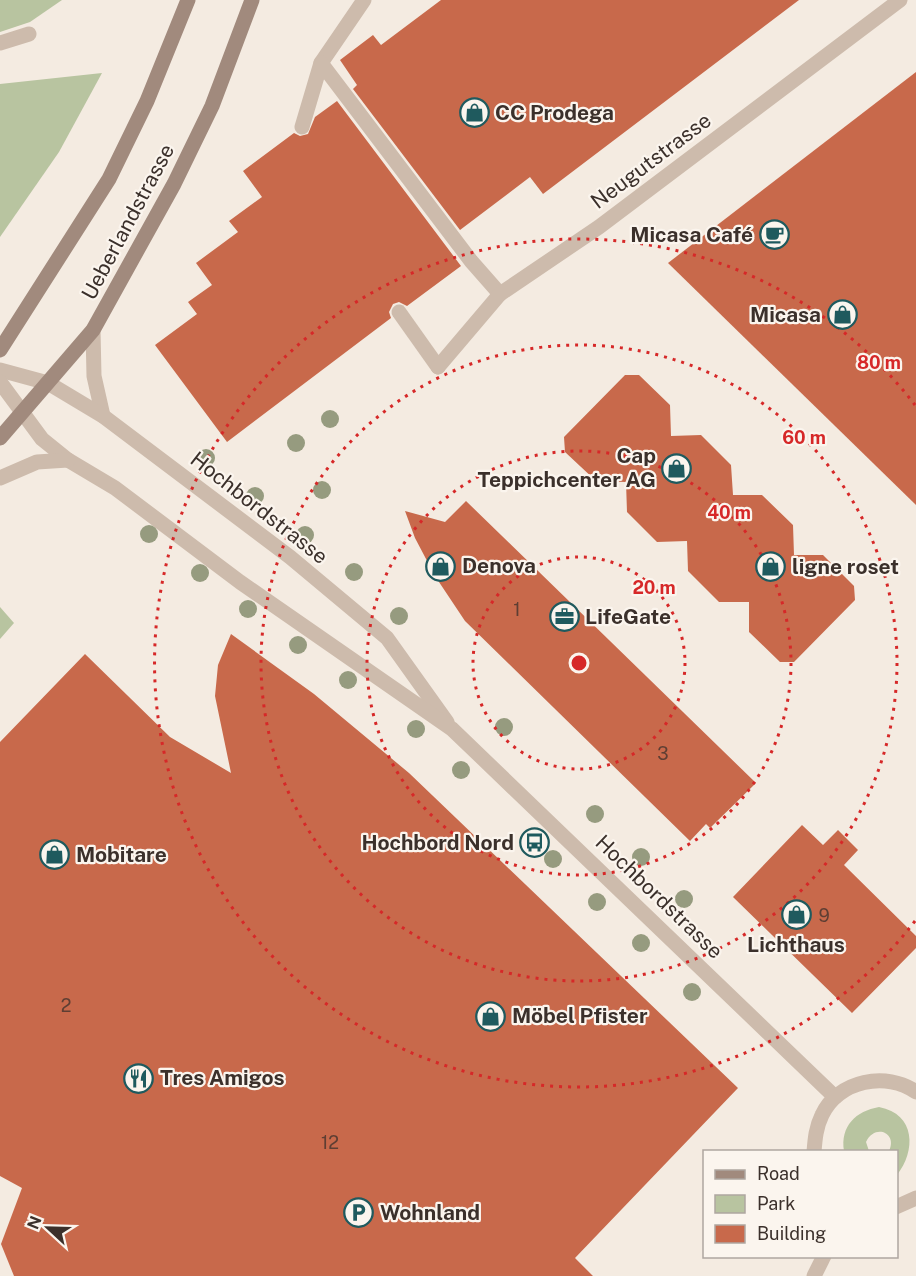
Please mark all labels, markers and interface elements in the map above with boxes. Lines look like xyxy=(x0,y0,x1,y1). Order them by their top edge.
shop icon: CC Prodega xyxy=(458,97,490,129)
place label: CC Prodega xyxy=(495,100,614,125)
street label: Neugutstrasse xyxy=(586,107,716,214)
street label: Ueberlandstrasse xyxy=(76,140,179,304)
cafe icon: Micasa Café xyxy=(758,219,790,251)
place label: Micasa Café xyxy=(630,222,753,247)
shop icon: Micasa xyxy=(826,299,858,331)
place label: Micasa xyxy=(750,302,821,327)
text: 80 m xyxy=(857,352,901,373)
text: 60 m xyxy=(782,427,826,448)
place label: Cap Teppichcenter AG xyxy=(478,443,656,492)
street label: Hochbordstrasse xyxy=(186,446,333,569)
shop icon: Cap Teppichcenter AG xyxy=(661,452,693,484)
text: 40 m xyxy=(707,502,751,523)
shop icon: Denova xyxy=(425,550,457,582)
shop icon: ligne roset xyxy=(755,551,787,583)
place label: Denova xyxy=(462,553,536,578)
place label: ligne roset xyxy=(792,554,899,579)
text: 20 m xyxy=(632,577,676,598)
house number: 1 xyxy=(513,599,521,620)
office icon: LifeGate xyxy=(548,601,580,633)
place label: LifeGate xyxy=(585,604,671,629)
centre of rings xyxy=(569,653,589,673)
house number: 3 xyxy=(657,743,669,764)
bus stop icon: Hochbord Nord xyxy=(519,827,551,859)
place label: Hochbord Nord xyxy=(362,830,514,855)
street label: Hochbordstrasse xyxy=(591,830,728,964)
shop icon: Mobitare xyxy=(39,839,71,871)
place label: Mobitare xyxy=(76,842,167,867)
shop icon: Lichthaus xyxy=(780,898,812,930)
house number: 9 xyxy=(818,905,830,926)
place label: Lichthaus xyxy=(747,932,845,957)
house number: 2 xyxy=(61,995,71,1016)
shop icon: Möbel Pfister xyxy=(475,1000,507,1032)
place label: Möbel Pfister xyxy=(512,1003,648,1028)
restaurant icon: Tres Amigos xyxy=(123,1062,155,1094)
place label: Tres Amigos xyxy=(160,1065,285,1090)
house number: 12 xyxy=(321,1132,339,1153)
legend xyxy=(703,1150,898,1258)
text: Road xyxy=(757,1163,800,1184)
text: Park xyxy=(757,1193,795,1214)
parking icon: Wohnland xyxy=(343,1197,375,1229)
north arrow xyxy=(18,1198,78,1258)
place label: Wohnland xyxy=(380,1200,480,1225)
text: N xyxy=(23,1213,46,1232)
text: Building xyxy=(757,1223,826,1244)

